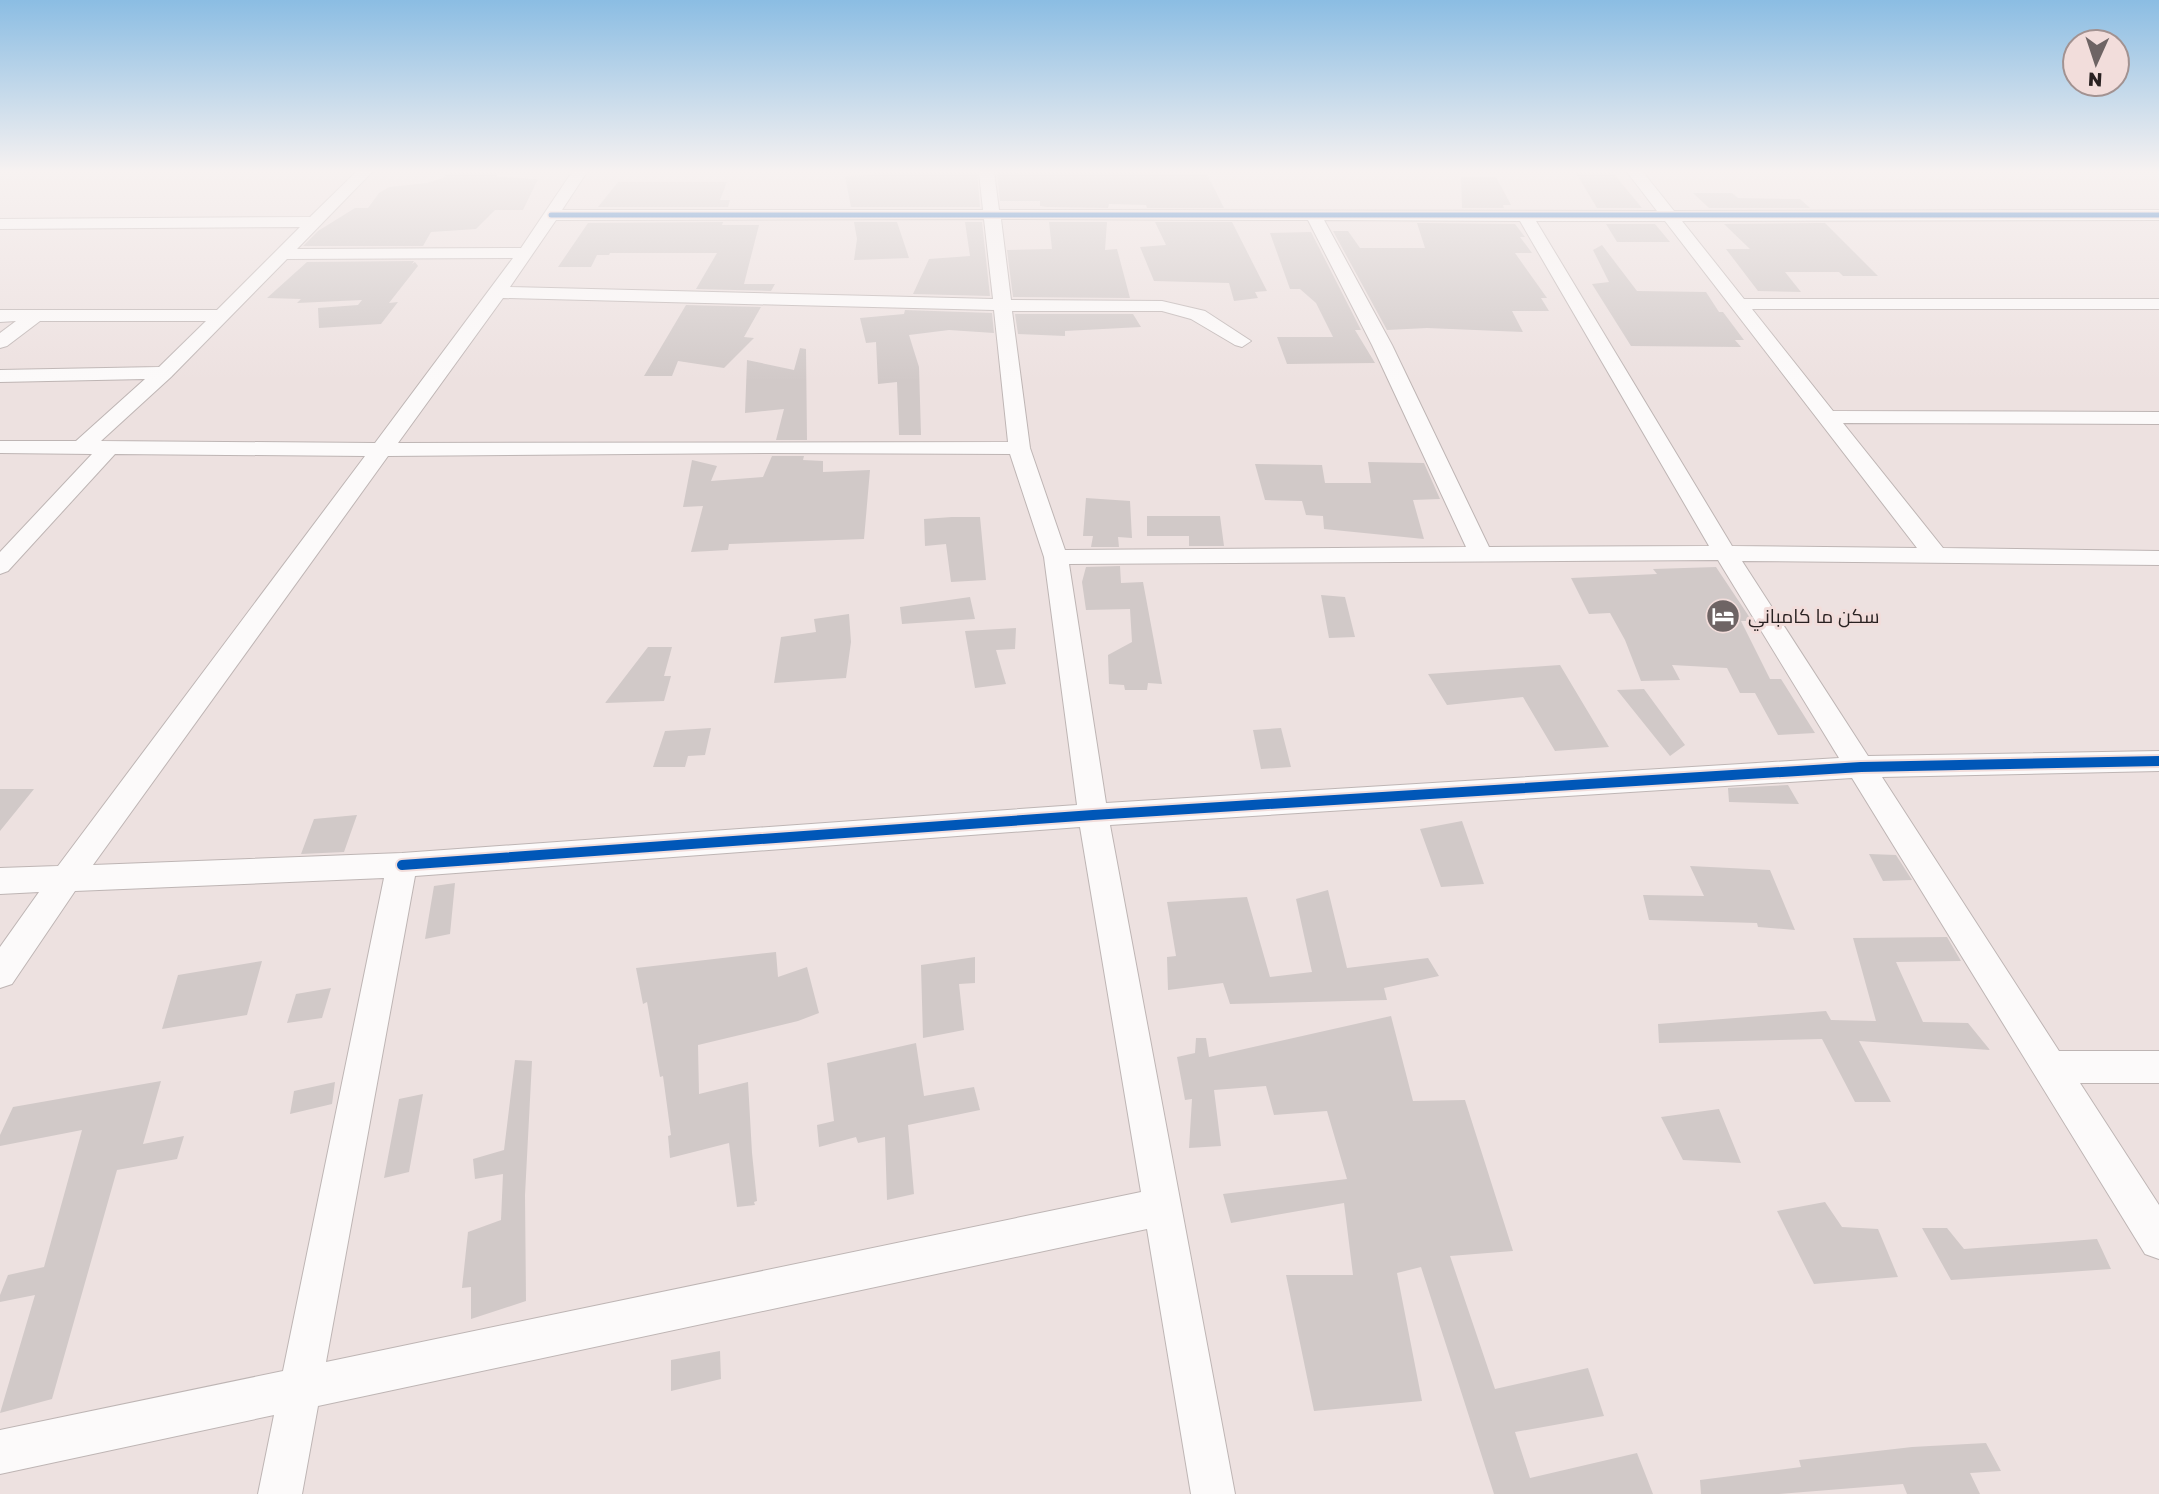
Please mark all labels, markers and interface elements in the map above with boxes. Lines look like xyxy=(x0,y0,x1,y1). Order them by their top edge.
north arrow xyxy=(2061,28,2131,98)
text: N xyxy=(2087,69,2103,92)
hotel icon: سكن ما كامباني xyxy=(1704,597,1742,635)
place label: سكن ما كامباني xyxy=(1748,604,1880,631)

